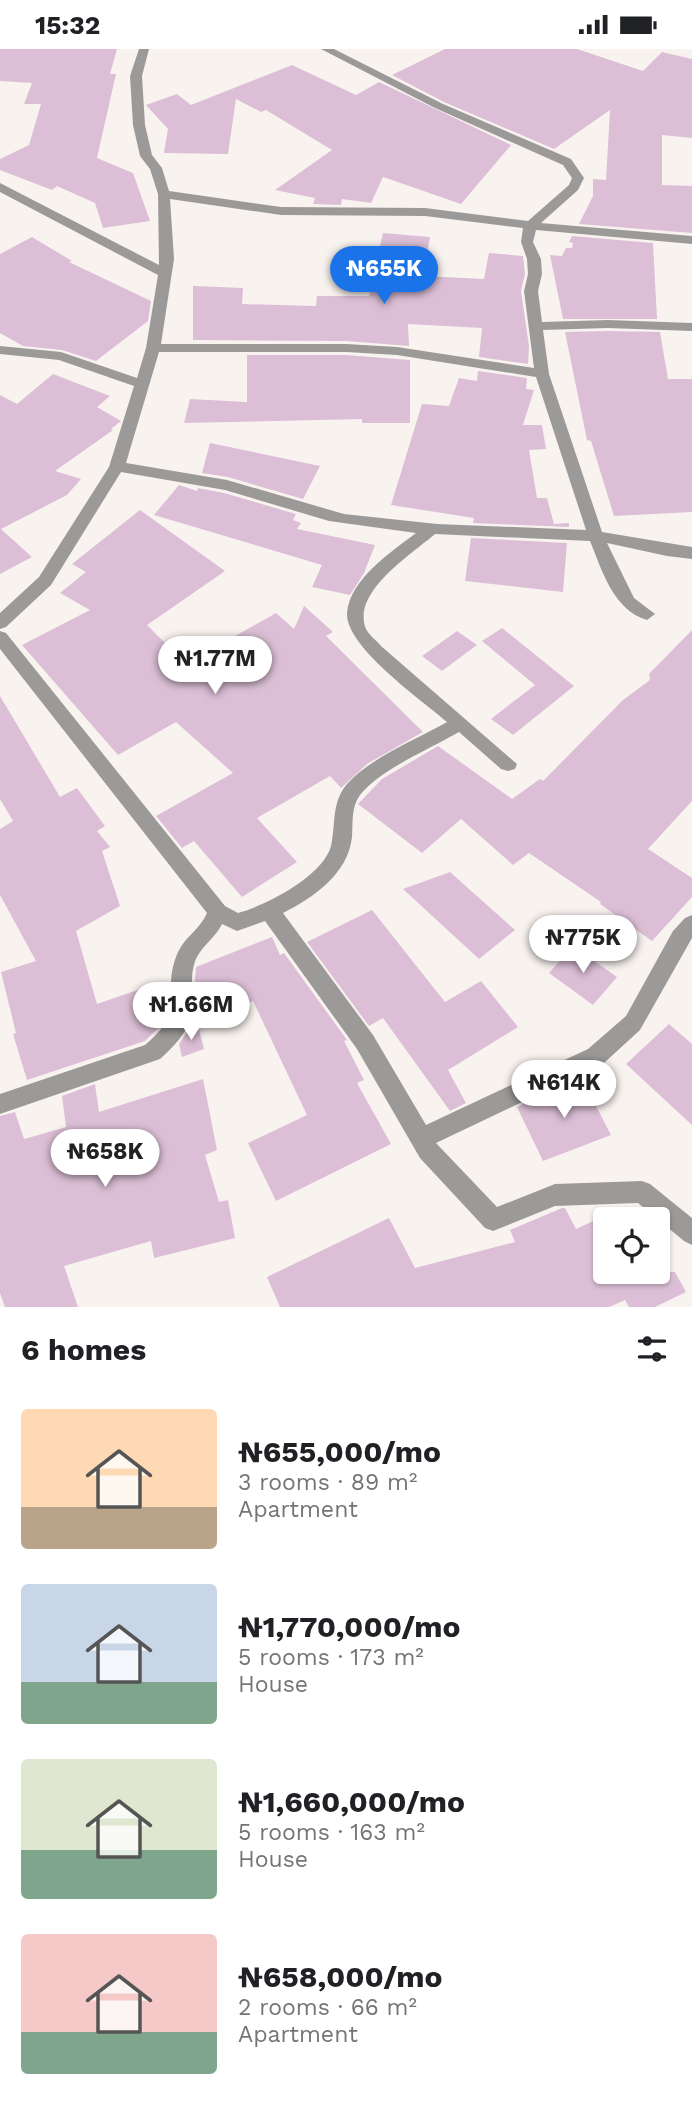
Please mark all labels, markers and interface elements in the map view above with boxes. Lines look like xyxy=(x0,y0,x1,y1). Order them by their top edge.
text: 15:32 xyxy=(35,10,100,40)
pin: ₦655K xyxy=(335,247,433,306)
text: ₦655K xyxy=(346,255,422,282)
pin: ₦1.77M xyxy=(158,637,272,696)
text: ₦1.77M xyxy=(174,645,256,672)
pin: ₦775K xyxy=(534,915,632,975)
text: ₦775K xyxy=(545,924,621,951)
pin: ₦1.66M xyxy=(134,983,248,1042)
text: ₦1.66M xyxy=(149,991,233,1018)
pin: ₦614K xyxy=(515,1061,613,1120)
text: ₦614K xyxy=(527,1069,601,1096)
pin: ₦658K xyxy=(56,1129,154,1189)
text: ₦658K xyxy=(67,1138,143,1165)
map controls xyxy=(593,1207,670,1284)
button: locate xyxy=(593,1207,670,1284)
icon: filters xyxy=(633,1330,671,1368)
text: 6 homes xyxy=(21,1332,146,1367)
text: ₦655,000/mo xyxy=(238,1434,441,1469)
icon: home xyxy=(77,1437,161,1521)
text: 3 rooms · 89 m² xyxy=(238,1469,417,1496)
text: Apartment xyxy=(238,1496,358,1523)
text: ₦1,770,000/mo xyxy=(238,1609,461,1644)
icon: home xyxy=(77,1612,161,1696)
text: 5 rooms · 173 m² xyxy=(238,1644,424,1671)
text: House xyxy=(238,1671,308,1698)
text: ₦1,660,000/mo xyxy=(238,1784,465,1819)
icon: home xyxy=(77,1787,161,1871)
text: 5 rooms · 163 m² xyxy=(238,1819,425,1846)
text: House xyxy=(238,1846,308,1873)
text: ₦658,000/mo xyxy=(238,1959,442,1994)
icon: home xyxy=(77,1962,161,2046)
text: 2 rooms · 66 m² xyxy=(238,1994,417,2021)
text: Apartment xyxy=(238,2021,358,2048)

